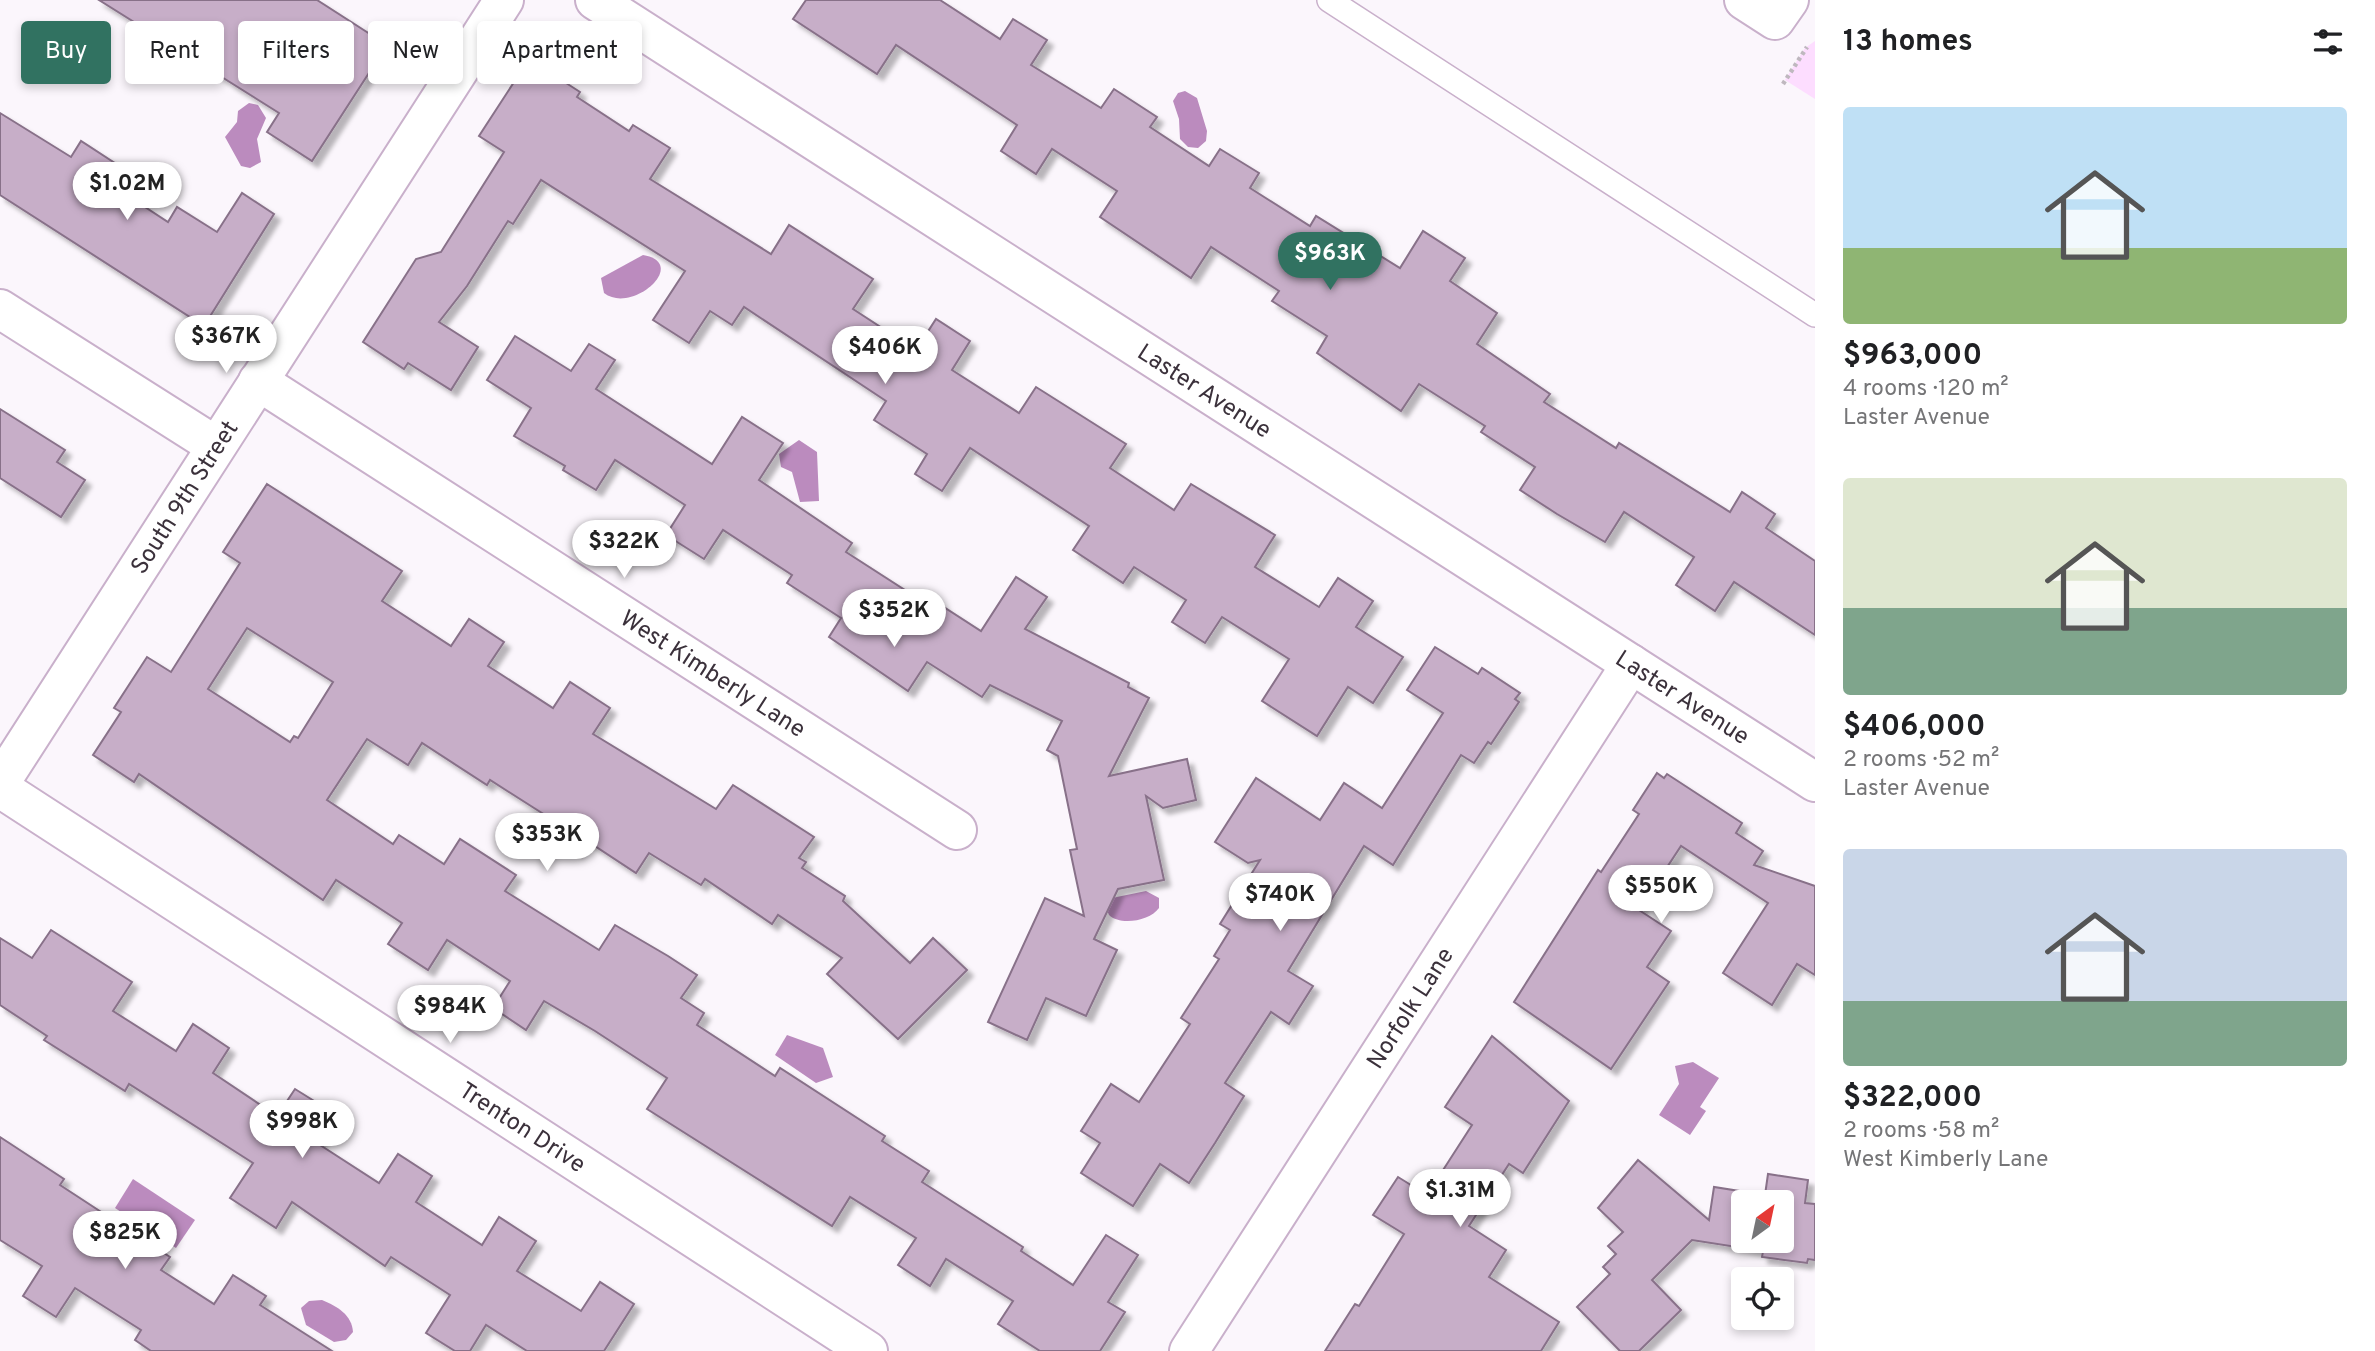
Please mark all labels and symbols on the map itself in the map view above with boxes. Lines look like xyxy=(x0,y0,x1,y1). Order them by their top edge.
pin: $1.02M xyxy=(70,162,184,222)
pin: $963K xyxy=(1281,232,1379,292)
pin: $367K xyxy=(177,316,275,375)
pin: $406K xyxy=(836,326,934,386)
street label: Laster Avenue xyxy=(1131,338,1276,446)
street label: South 9th Street xyxy=(125,416,246,581)
pin: $322K xyxy=(575,520,673,580)
pin: $352K xyxy=(845,590,943,649)
street label: West Kimberly Lane xyxy=(614,604,810,746)
street label: Laster Avenue xyxy=(1609,645,1754,753)
pin: $353K xyxy=(498,814,596,873)
pin: $550K xyxy=(1612,866,1710,925)
pin: $740K xyxy=(1231,874,1329,933)
street label: Norfolk Lane xyxy=(1361,943,1462,1075)
pin: $984K xyxy=(401,986,499,1045)
street label: Trenton Drive xyxy=(453,1077,591,1181)
pin: $998K xyxy=(253,1100,351,1160)
pin: $1.31M xyxy=(1403,1170,1517,1229)
north arrow xyxy=(1731,1190,1794,1253)
pin: $825K xyxy=(76,1212,174,1271)

